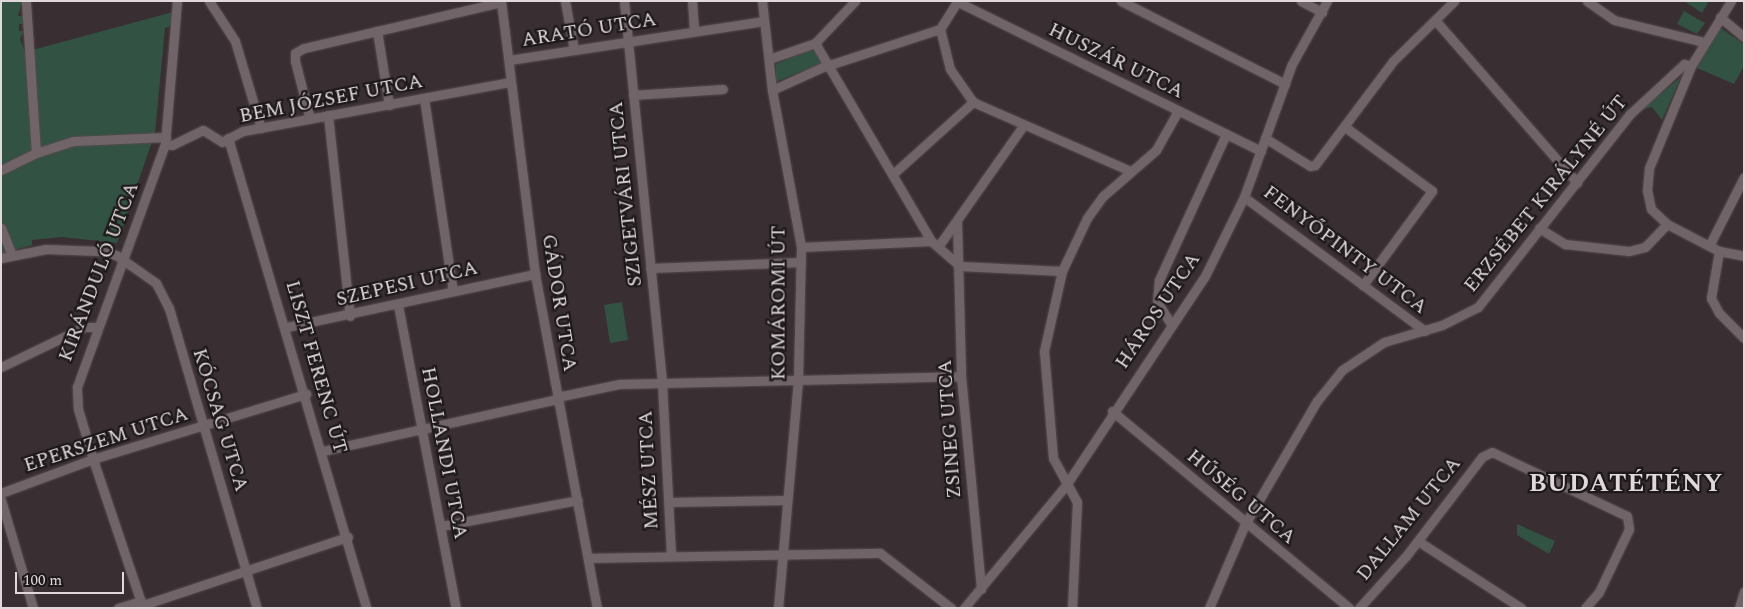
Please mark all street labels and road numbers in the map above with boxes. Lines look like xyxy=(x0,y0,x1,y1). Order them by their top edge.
street label: ARATÓ UTCA xyxy=(520,8,658,52)
street label: HUSZÁR UTCA xyxy=(1044,18,1188,104)
street label: BEM JÓZSEF UTCA xyxy=(237,69,425,129)
street label: ERZSÉBET KIRÁLYNÉ ÚT xyxy=(1459,91,1633,297)
street label: SZIGETVÁRI UTCA xyxy=(604,100,648,288)
street label: KIRÁNDULÓ UTCA xyxy=(54,179,144,365)
street label: FENYŐPINTY UTCA xyxy=(1258,180,1432,320)
street label: KOMÁROMI ÚT xyxy=(767,226,791,380)
street label: GÁDOR UTCA xyxy=(536,233,582,373)
street label: HÁROS UTCA xyxy=(1110,248,1206,374)
street label: SZEPESI UTCA xyxy=(334,256,480,312)
street label: LISZT FERENC ÚT xyxy=(280,278,352,456)
street label: KÓCSAG UTCA xyxy=(187,346,253,494)
street label: ZSINEG UTCA xyxy=(933,359,967,499)
street label: HOLLANDI UTCA xyxy=(416,365,472,541)
street label: EPERSZEM UTCA xyxy=(21,402,191,478)
street label: MÉSZ UTCA xyxy=(634,410,664,530)
street label: HŰSÉG UTCA xyxy=(1182,444,1300,550)
street label: DALLAM UTCA xyxy=(1352,452,1466,586)

